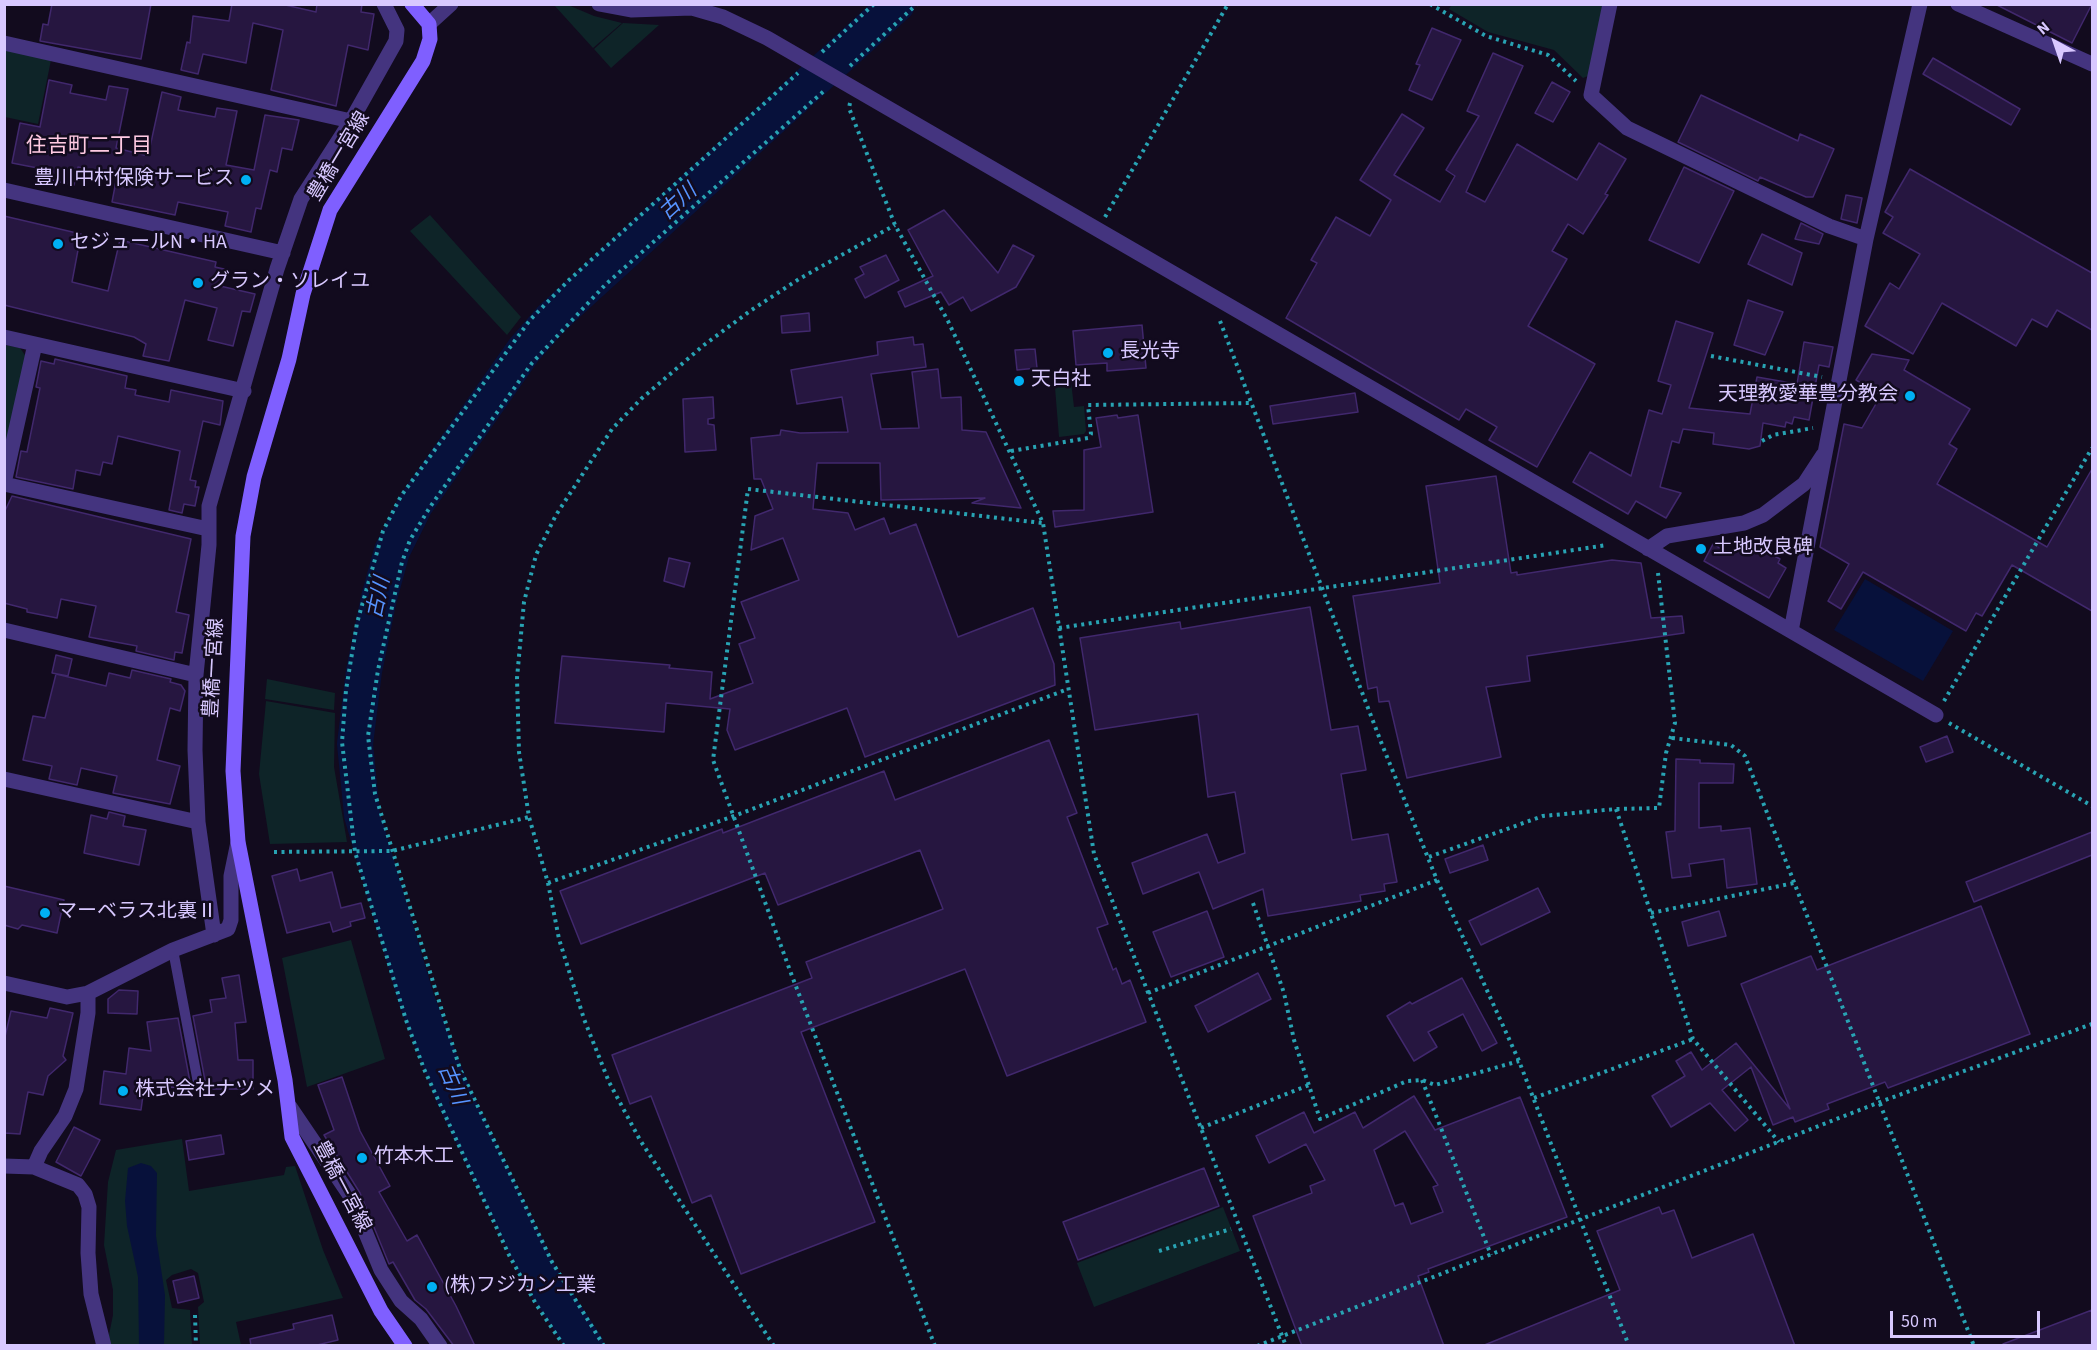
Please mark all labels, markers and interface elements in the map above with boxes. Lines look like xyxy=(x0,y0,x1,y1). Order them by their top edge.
north arrow xyxy=(2025,12,2085,72)
text: N xyxy=(2032,16,2055,40)
street label: 豊橋一宮線 xyxy=(304,108,376,206)
district label: 住吉町二丁目 xyxy=(26,134,152,160)
place label: 豊川中村保険サービス xyxy=(34,168,234,192)
marker: 豊川中村保険サービス xyxy=(239,173,253,187)
water label: 古川 xyxy=(655,180,703,226)
place label: セジュールN・HA xyxy=(70,232,227,256)
marker: セジュールN・HA xyxy=(51,237,65,251)
place label: グラン・ソレイユ xyxy=(210,271,370,295)
marker: グラン・ソレイユ xyxy=(191,276,205,290)
place label: 長光寺 xyxy=(1120,341,1180,365)
marker: 長光寺 xyxy=(1101,346,1115,360)
place label: 天白社 xyxy=(1031,369,1091,393)
marker: 天白社 xyxy=(1012,374,1026,388)
place label: 天理教愛華豊分教会 xyxy=(1718,384,1898,408)
marker: 天理教愛華豊分教会 xyxy=(1903,389,1917,403)
place label: 土地改良碑 xyxy=(1713,537,1813,561)
marker: 土地改良碑 xyxy=(1694,542,1708,556)
water label: 古川 xyxy=(363,575,397,621)
street label: 豊橋一宮線 xyxy=(200,617,230,719)
place label: マーベラス北裏Ⅱ xyxy=(57,901,217,925)
marker: マーベラス北裏Ⅱ xyxy=(38,906,52,920)
water label: 古川 xyxy=(431,1061,471,1109)
place label: 株式会社ナツメ xyxy=(135,1079,275,1103)
marker: 株式会社ナツメ xyxy=(116,1084,130,1098)
street label: 豊橋一宮線 xyxy=(307,1137,375,1237)
place label: 竹本木工 xyxy=(374,1146,454,1170)
marker: 竹本木工 xyxy=(355,1151,369,1165)
place label: (株)フジカン工業 xyxy=(444,1275,596,1299)
marker: (株)フジカン工業 xyxy=(425,1280,439,1294)
scale bar xyxy=(1893,1299,2043,1337)
text: 50 m xyxy=(1901,1309,1937,1334)

